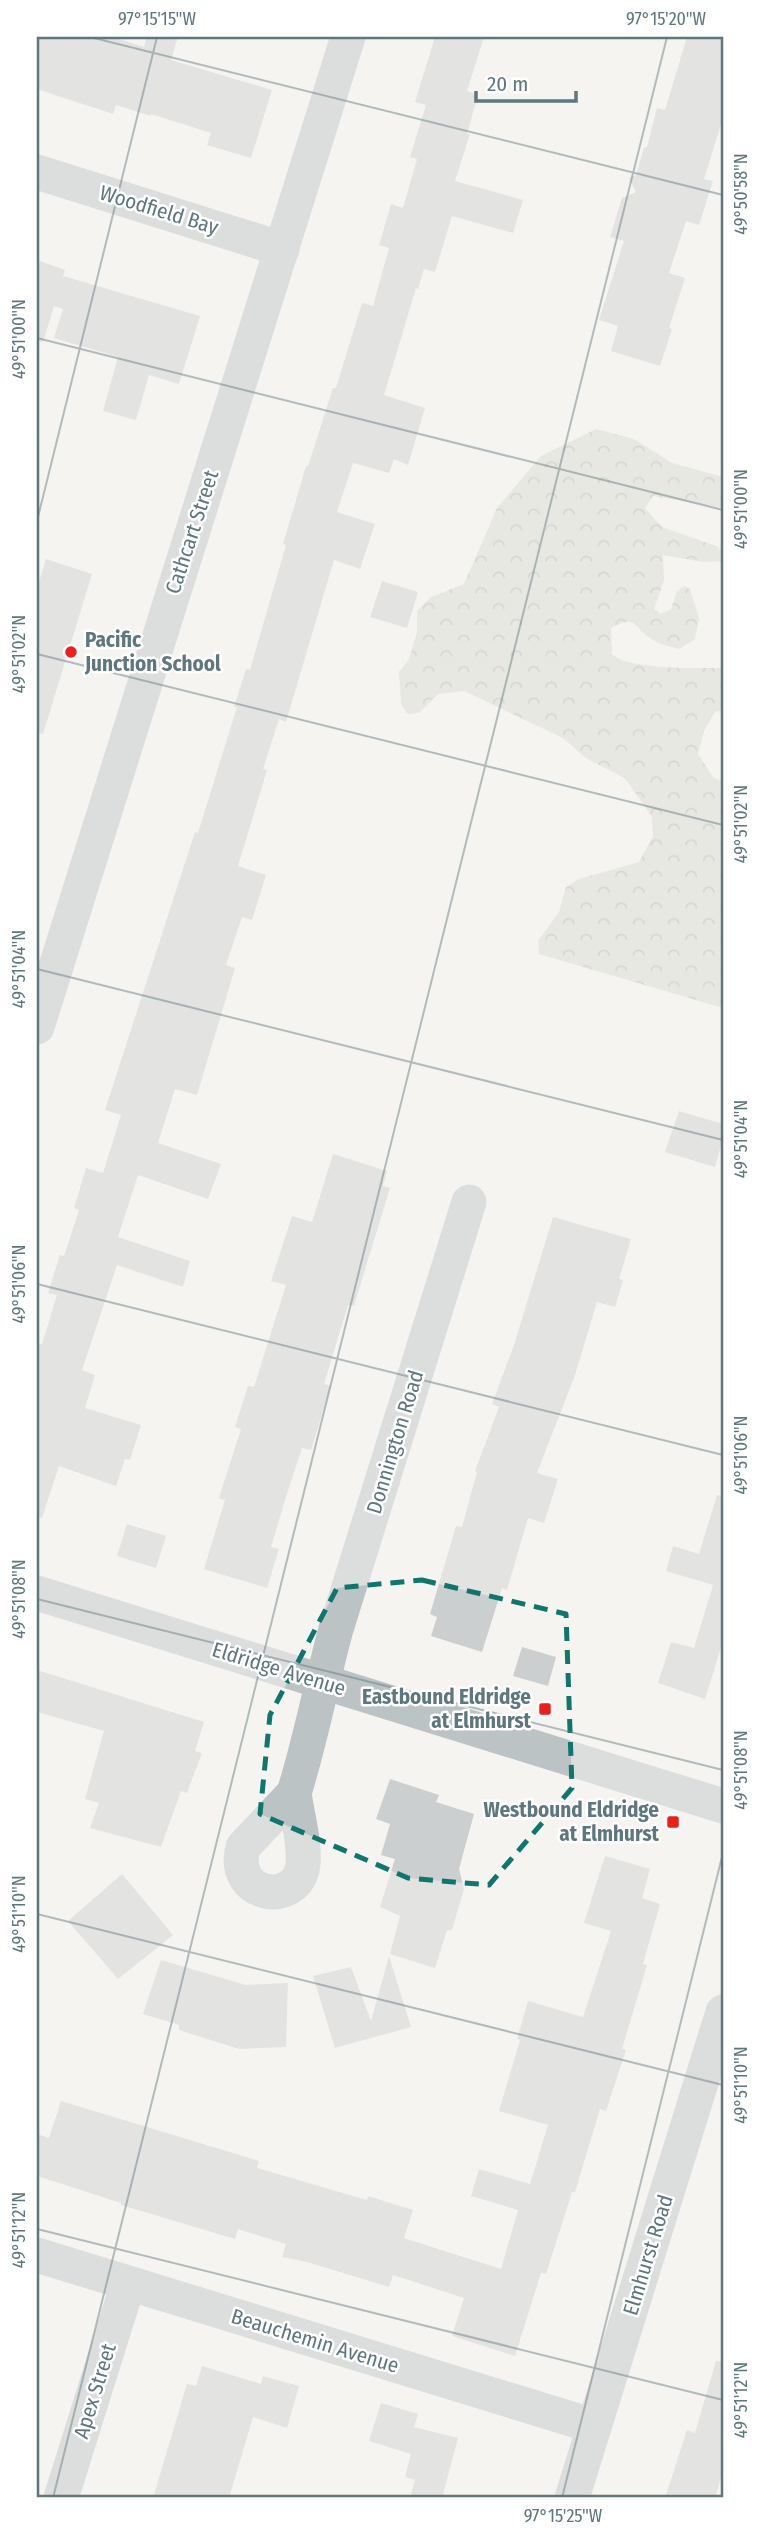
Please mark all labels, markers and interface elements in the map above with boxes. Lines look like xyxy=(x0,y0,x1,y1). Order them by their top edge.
text: 97°15'15"W xyxy=(118,8,196,30)
text: 97°15'20"W xyxy=(626,8,707,30)
scale bar xyxy=(476,60,576,104)
text: 20 m xyxy=(487,71,528,97)
text: 49°50'58"N xyxy=(730,153,752,235)
street label: Woodfield Bay xyxy=(97,180,222,241)
text: 49°51'00"N xyxy=(8,299,30,379)
street label: Cathcart Street xyxy=(160,467,224,597)
text: 49°51'00"N xyxy=(730,469,752,549)
text: 49°51'02"N xyxy=(8,615,30,693)
place label: Pacific Junction School xyxy=(84,627,221,677)
marker: Pacific Junction School xyxy=(63,644,79,660)
text: 49°51'02"N xyxy=(730,785,752,863)
text: 49°51'04"N xyxy=(8,930,30,1008)
text: 49°51'04"N xyxy=(730,1100,752,1178)
text: 49°51'06"N xyxy=(8,1244,30,1324)
street label: Donnington Road xyxy=(361,1367,429,1517)
text: 49°51'06"N xyxy=(730,1415,752,1495)
text: 49°51'08"N xyxy=(8,1559,30,1639)
street label: Eldridge Avenue xyxy=(209,1636,349,1702)
place label: Eastbound Eldridge at Elmhurst xyxy=(362,1684,532,1734)
marker: Eastbound Eldridge at Elmhurst xyxy=(537,1701,553,1717)
text: 49°51'08"N xyxy=(730,1730,752,1810)
place label: Westbound Eldridge at Elmhurst xyxy=(483,1797,660,1847)
marker: Westbound Eldridge at Elmhurst xyxy=(665,1814,681,1830)
text: 49°51'10"N xyxy=(8,1875,30,1953)
text: 49°51'10"N xyxy=(730,2046,752,2124)
text: 49°51'12"N xyxy=(8,2192,30,2268)
street label: Elmhurst Road xyxy=(617,2192,679,2318)
street label: Beauchemin Avenue xyxy=(228,2303,402,2379)
street label: Apex Street xyxy=(68,2340,122,2442)
text: 49°51'12"N xyxy=(730,2362,752,2438)
text: 97°15'25"W xyxy=(524,2505,603,2527)

